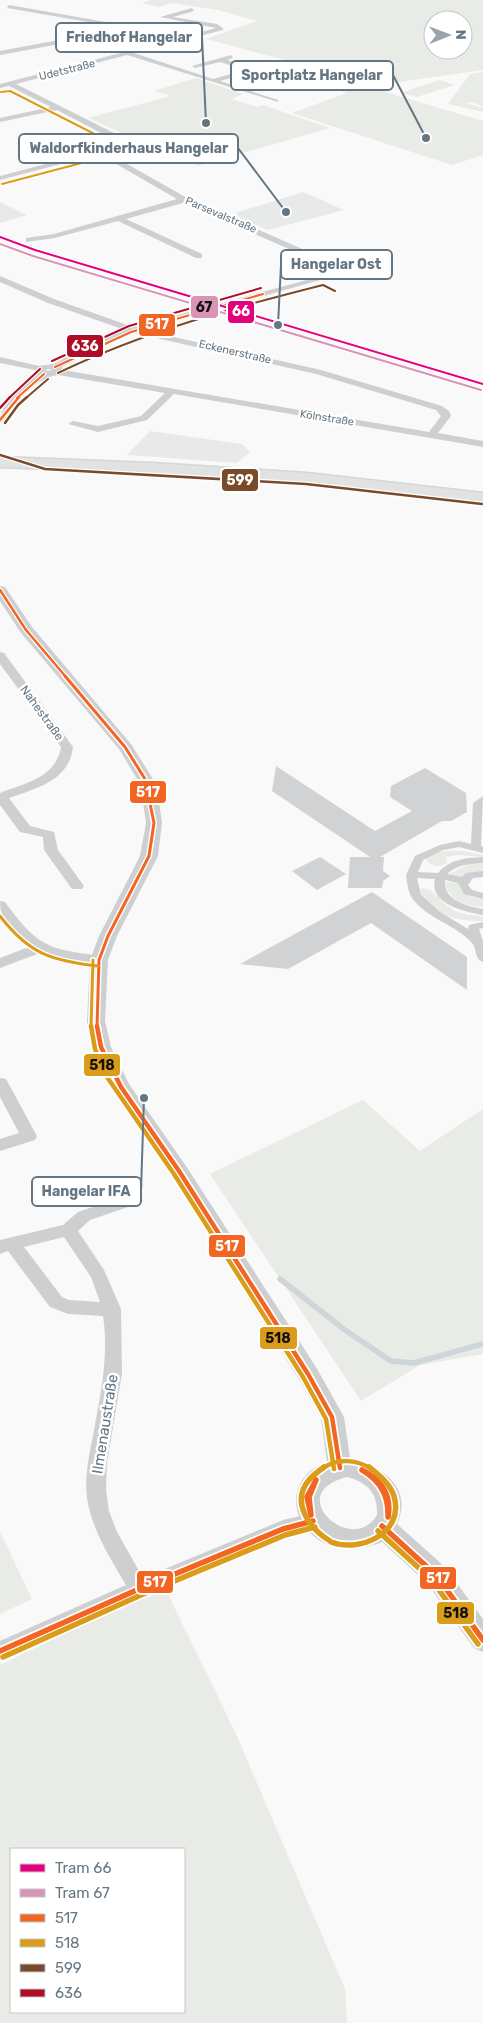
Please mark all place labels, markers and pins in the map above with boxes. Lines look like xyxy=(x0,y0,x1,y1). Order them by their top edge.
callout: Friedhof Hangelar xyxy=(56,23,202,52)
callout: Sportplatz Hangelar xyxy=(231,61,393,90)
callout: Waldorfkinderhaus Hangelar xyxy=(19,134,238,163)
callout: Hangelar Ost xyxy=(281,250,392,279)
callout: Hangelar IFA xyxy=(32,1177,141,1206)

